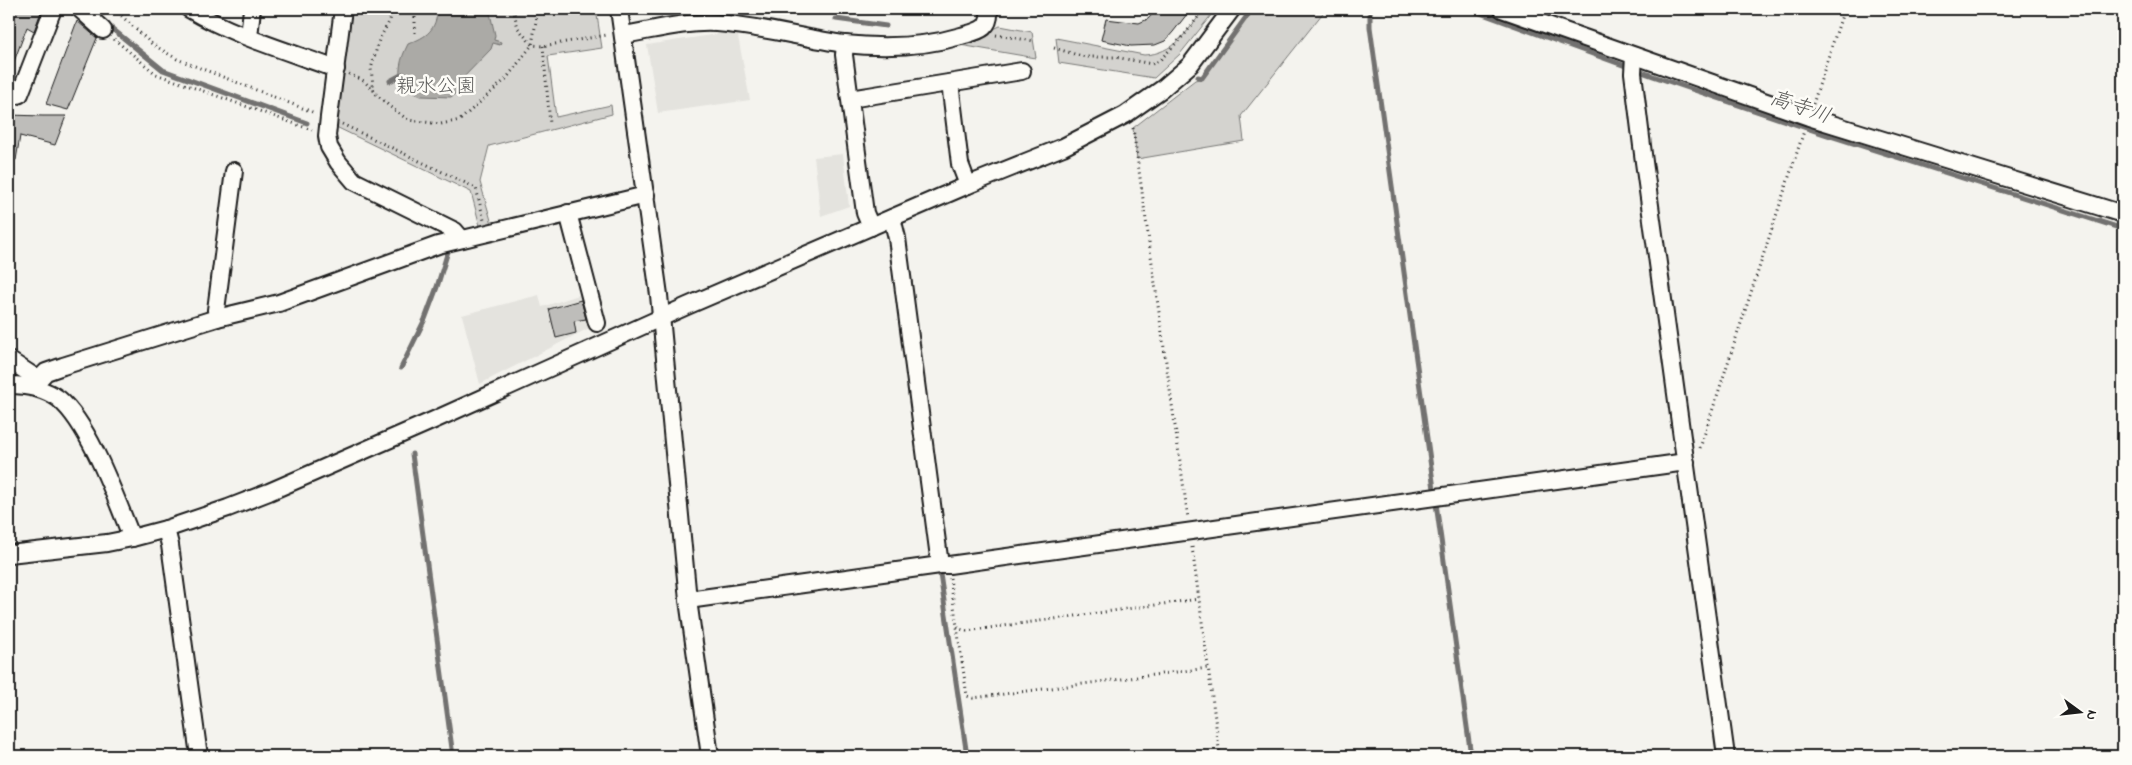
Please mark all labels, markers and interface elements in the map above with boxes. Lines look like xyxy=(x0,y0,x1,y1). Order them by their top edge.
park label: 親水公園 xyxy=(396,73,476,102)
water label: 高寺川 xyxy=(1765,84,1835,132)
north arrow xyxy=(2054,688,2104,738)
text: N xyxy=(2080,708,2102,722)

